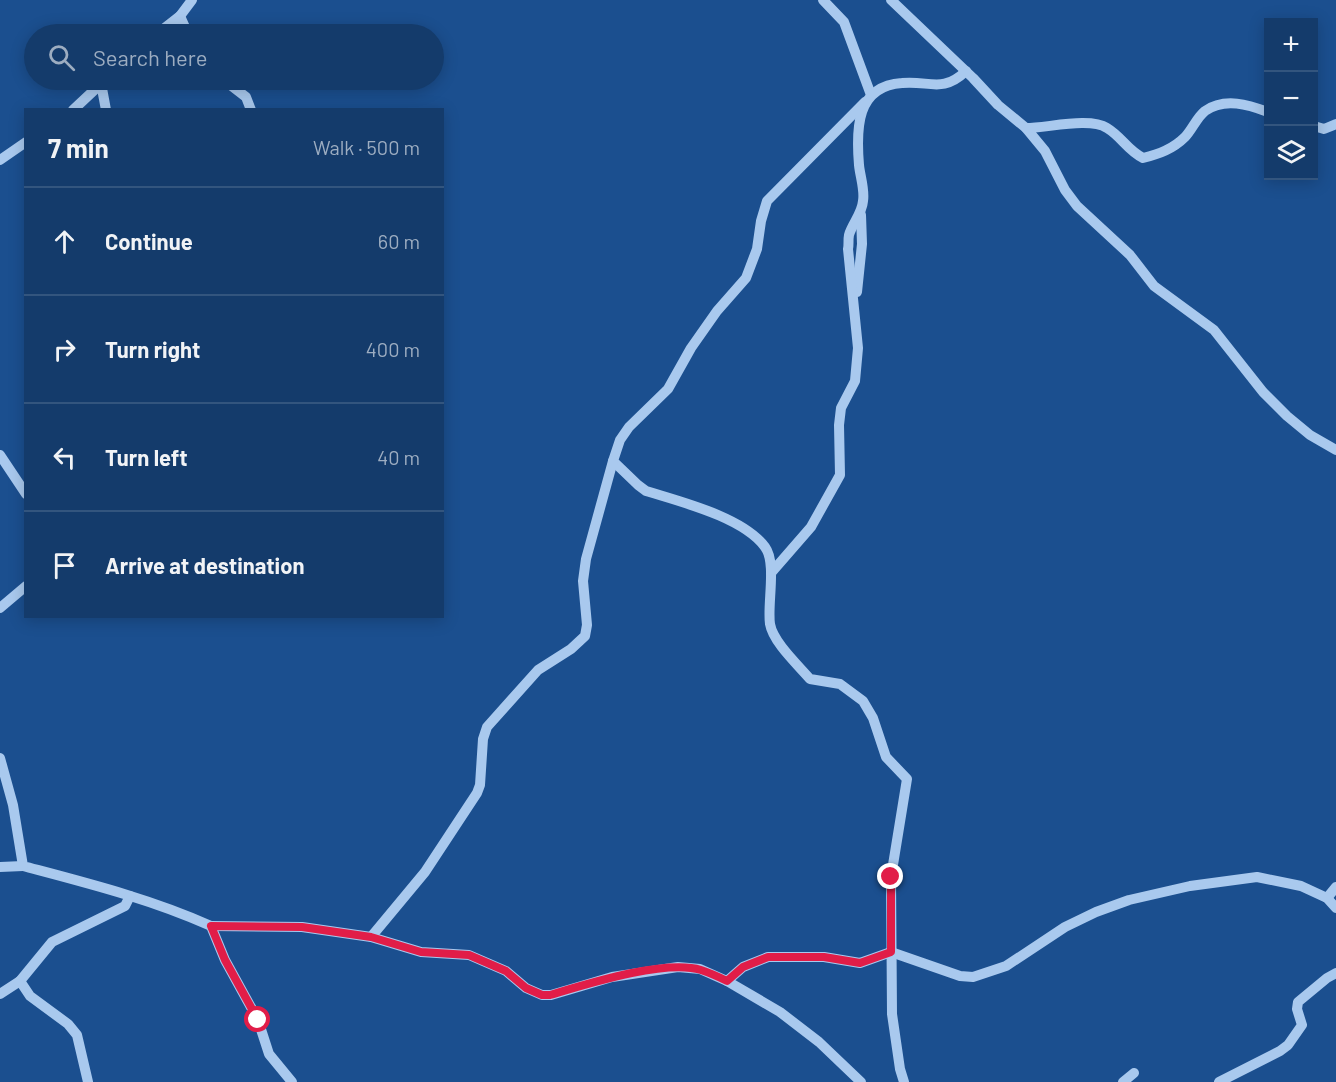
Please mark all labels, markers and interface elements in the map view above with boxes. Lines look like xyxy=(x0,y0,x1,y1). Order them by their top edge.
map controls xyxy=(1264,18,1318,180)
button: + xyxy=(1264,18,1318,72)
search box xyxy=(24,24,444,90)
icon: search xyxy=(45,41,78,74)
text: Search here xyxy=(93,44,207,70)
button: − xyxy=(1264,72,1318,126)
button: layers xyxy=(1264,126,1318,180)
text: 7 min xyxy=(48,132,109,163)
text: Walk · 500 m xyxy=(313,135,420,159)
icon: ahead xyxy=(48,225,81,258)
text: Continue xyxy=(105,228,193,254)
text: 60 m xyxy=(378,229,420,253)
icon: right xyxy=(48,333,81,366)
text: Turn right xyxy=(105,336,200,362)
text: 400 m xyxy=(366,337,420,361)
icon: left xyxy=(48,441,81,474)
text: Turn left xyxy=(105,444,188,470)
text: 40 m xyxy=(377,445,420,469)
icon: arrive xyxy=(48,549,81,582)
text: Arrive at destination xyxy=(105,552,304,578)
route end xyxy=(877,863,903,889)
route start xyxy=(244,1006,270,1032)

